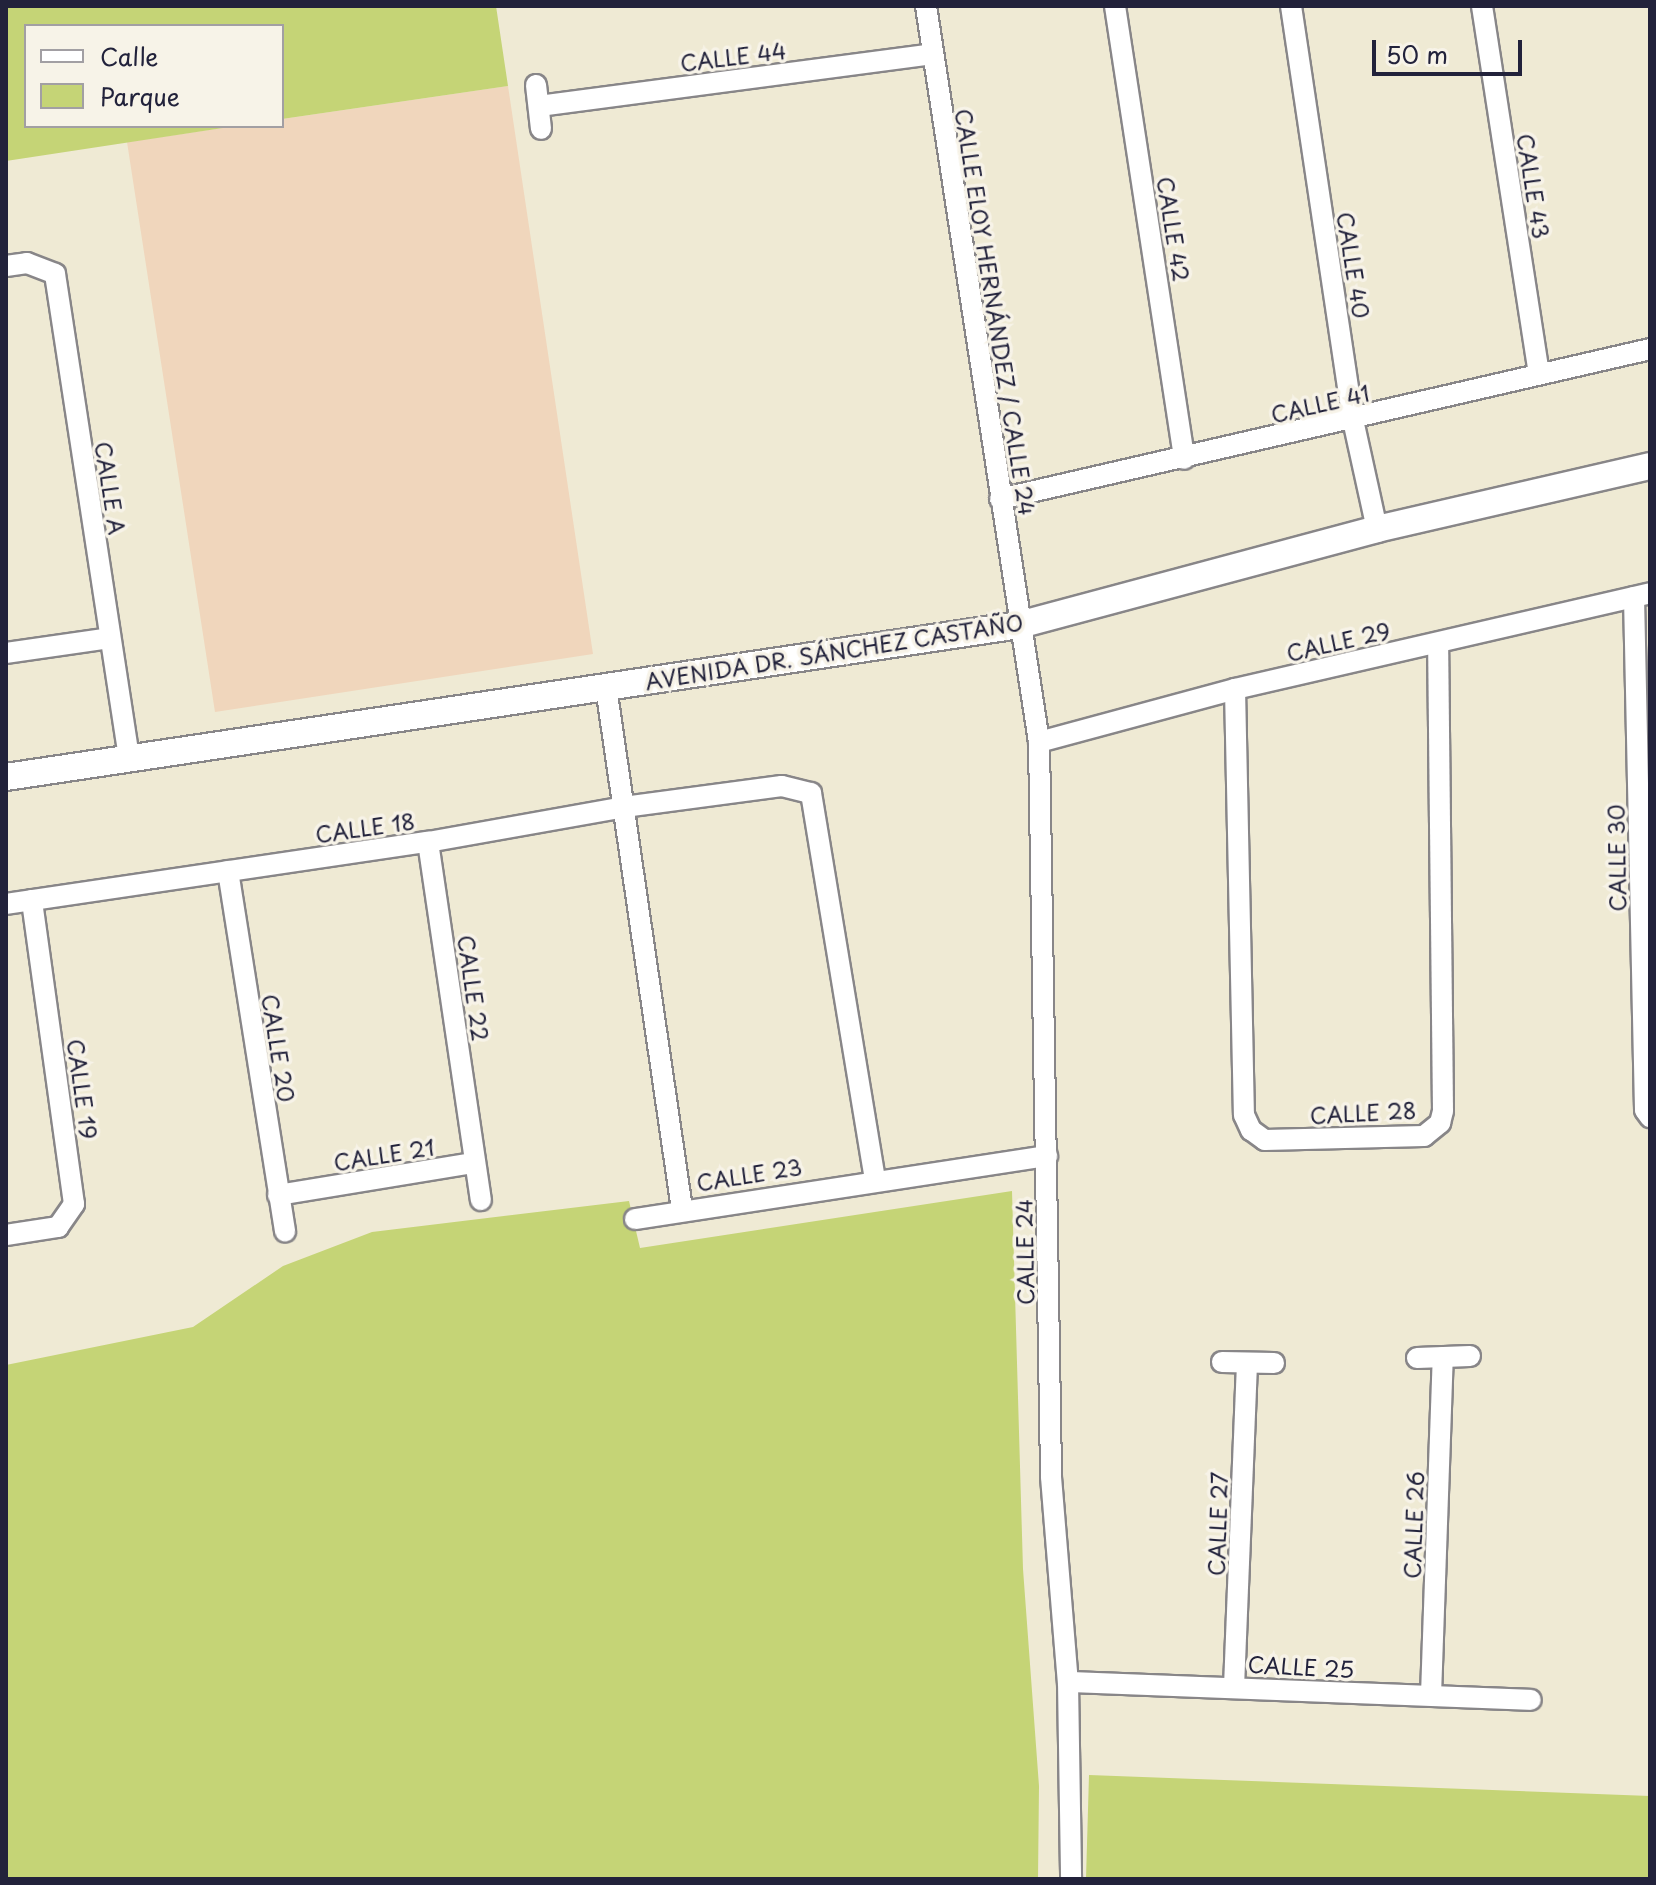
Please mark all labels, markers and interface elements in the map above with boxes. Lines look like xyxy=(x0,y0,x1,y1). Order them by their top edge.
legend xyxy=(24,24,284,128)
scale bar xyxy=(1376,24,1526,74)
street label: CALLE 44 xyxy=(678,36,788,76)
text: 50 m xyxy=(1386,36,1448,72)
text: Calle xyxy=(100,38,158,74)
text: Parque xyxy=(100,78,180,114)
street label: CALLE ELOY HERNÁNDEZ / CALLE 24 xyxy=(950,103,1042,521)
street label: CALLE 43 xyxy=(1513,131,1555,241)
street label: CALLE 42 xyxy=(1152,173,1196,285)
street label: CALLE 40 xyxy=(1332,209,1376,321)
street label: CALLE 41 xyxy=(1267,379,1373,427)
street label: CALLE A xyxy=(90,438,132,538)
street label: AVENIDA DR. SÁNCHEZ CASTAÑO xyxy=(641,608,1027,694)
street label: CALLE 29 xyxy=(1283,616,1393,666)
street label: CALLE 30 xyxy=(1602,803,1630,913)
street label: CALLE 18 xyxy=(312,807,418,847)
street label: CALLE 22 xyxy=(453,932,495,1044)
street label: CALLE 20 xyxy=(257,991,301,1105)
street label: CALLE 19 xyxy=(63,1037,103,1141)
street label: CALLE 28 xyxy=(1308,1096,1418,1128)
street label: CALLE 21 xyxy=(330,1133,438,1175)
street label: CALLE 23 xyxy=(693,1152,805,1196)
street label: CALLE 24 xyxy=(1010,1197,1038,1307)
street label: CALLE 27 xyxy=(1202,1470,1232,1578)
street label: CALLE 26 xyxy=(1398,1470,1428,1580)
street label: CALLE 25 xyxy=(1246,1650,1356,1682)

